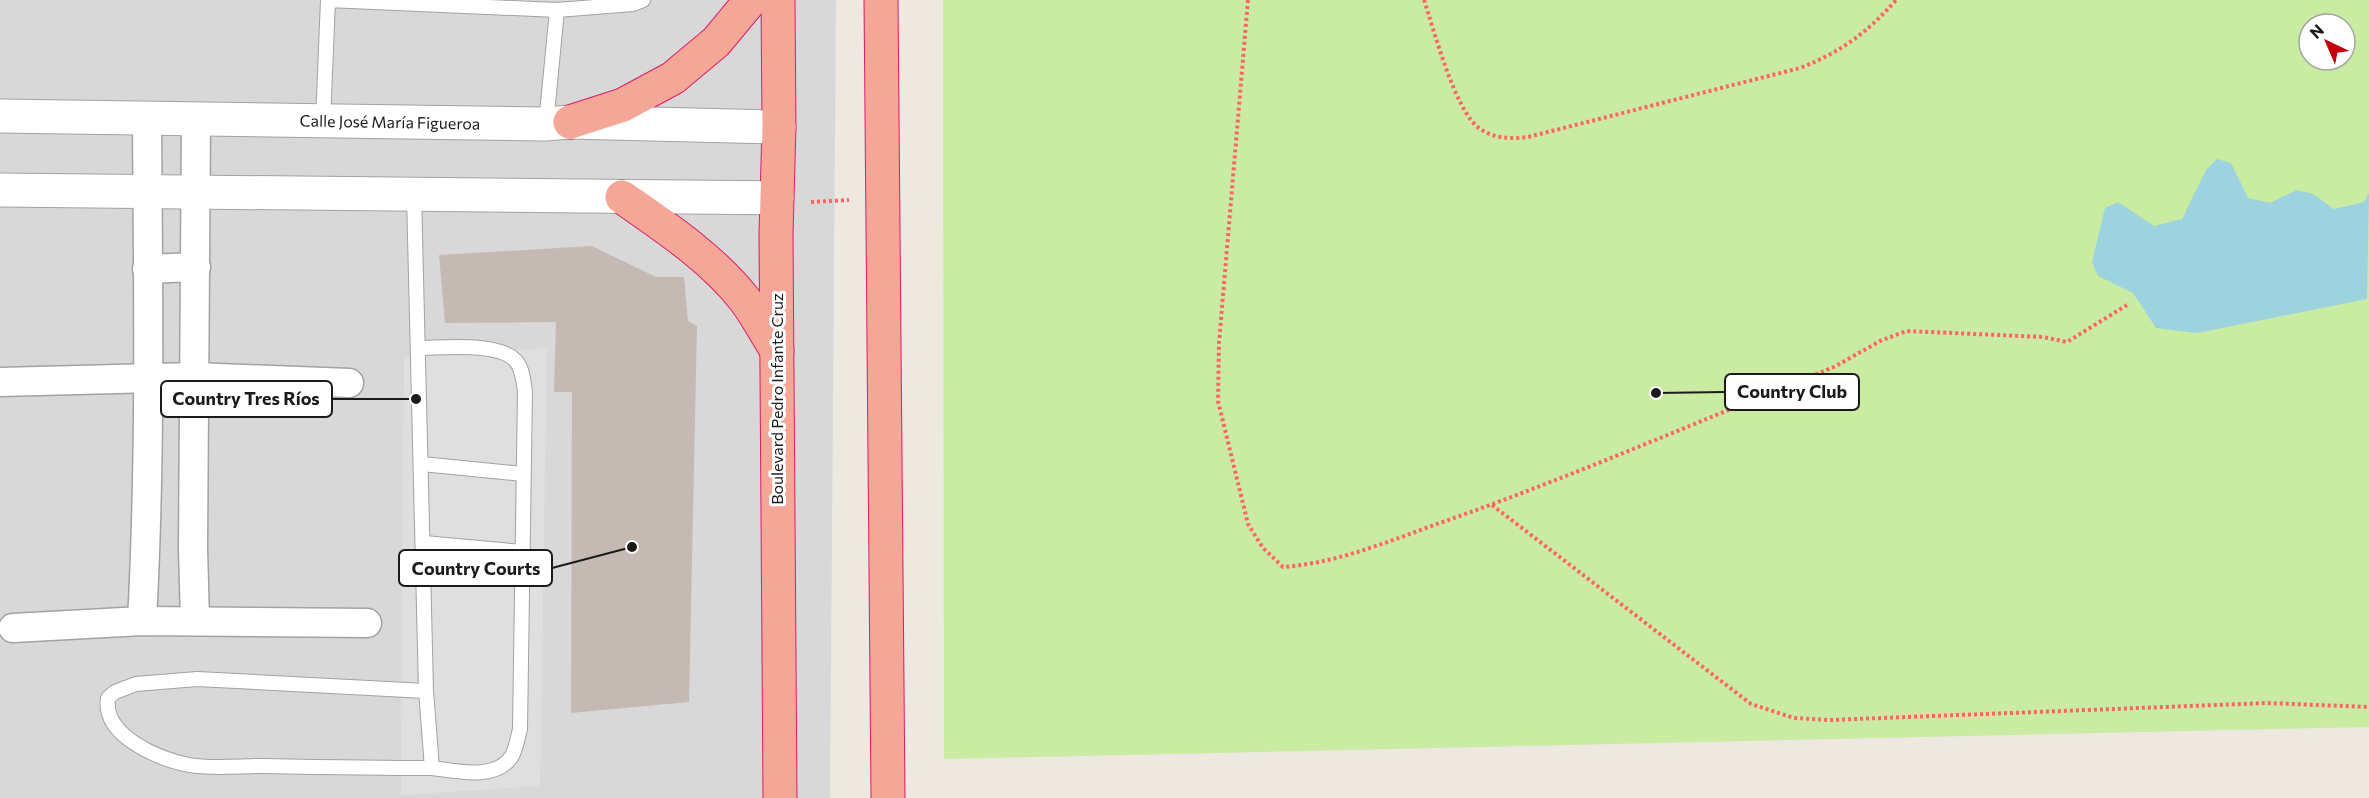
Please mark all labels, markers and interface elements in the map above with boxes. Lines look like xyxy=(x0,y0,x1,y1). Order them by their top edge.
north arrow xyxy=(2297,12,2357,72)
text: N xyxy=(2305,20,2327,42)
street label: Calle José María Figueroa xyxy=(300,110,480,133)
street label: Boulevard Pedro Infante Cruz xyxy=(767,293,786,505)
callout: Country Club xyxy=(1725,374,1859,410)
text: Country Club xyxy=(1737,380,1847,402)
callout: Country Tres Ríos xyxy=(161,381,332,417)
text: Country Tres Ríos xyxy=(172,387,320,409)
callout: Country Courts xyxy=(399,550,552,586)
text: Country Courts xyxy=(412,557,540,579)

